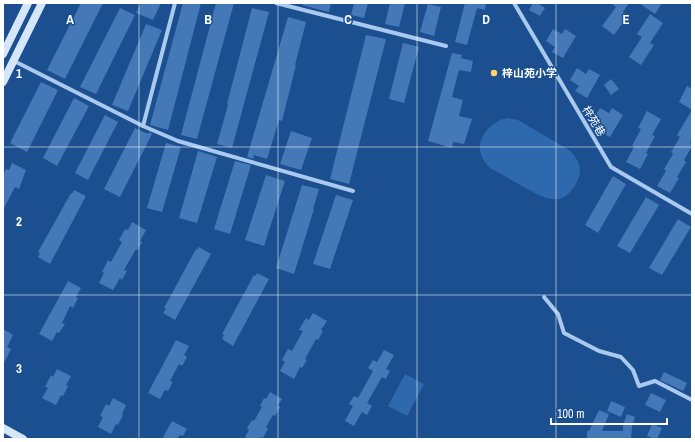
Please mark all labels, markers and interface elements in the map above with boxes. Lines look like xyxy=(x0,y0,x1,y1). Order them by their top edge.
text: A xyxy=(66,11,74,28)
text: B xyxy=(204,11,212,28)
text: C xyxy=(344,11,352,28)
text: D xyxy=(482,11,490,28)
text: E xyxy=(622,11,630,28)
text: 1 xyxy=(16,65,22,82)
place label: 梓山苑小学 xyxy=(502,66,557,80)
marker: 梓山苑小学 xyxy=(489,68,499,78)
street label: 梓苑巷 xyxy=(580,103,608,139)
text: 2 xyxy=(16,213,22,230)
text: 3 xyxy=(16,360,22,377)
scale bar xyxy=(551,400,667,426)
text: 100 m xyxy=(557,406,584,422)

